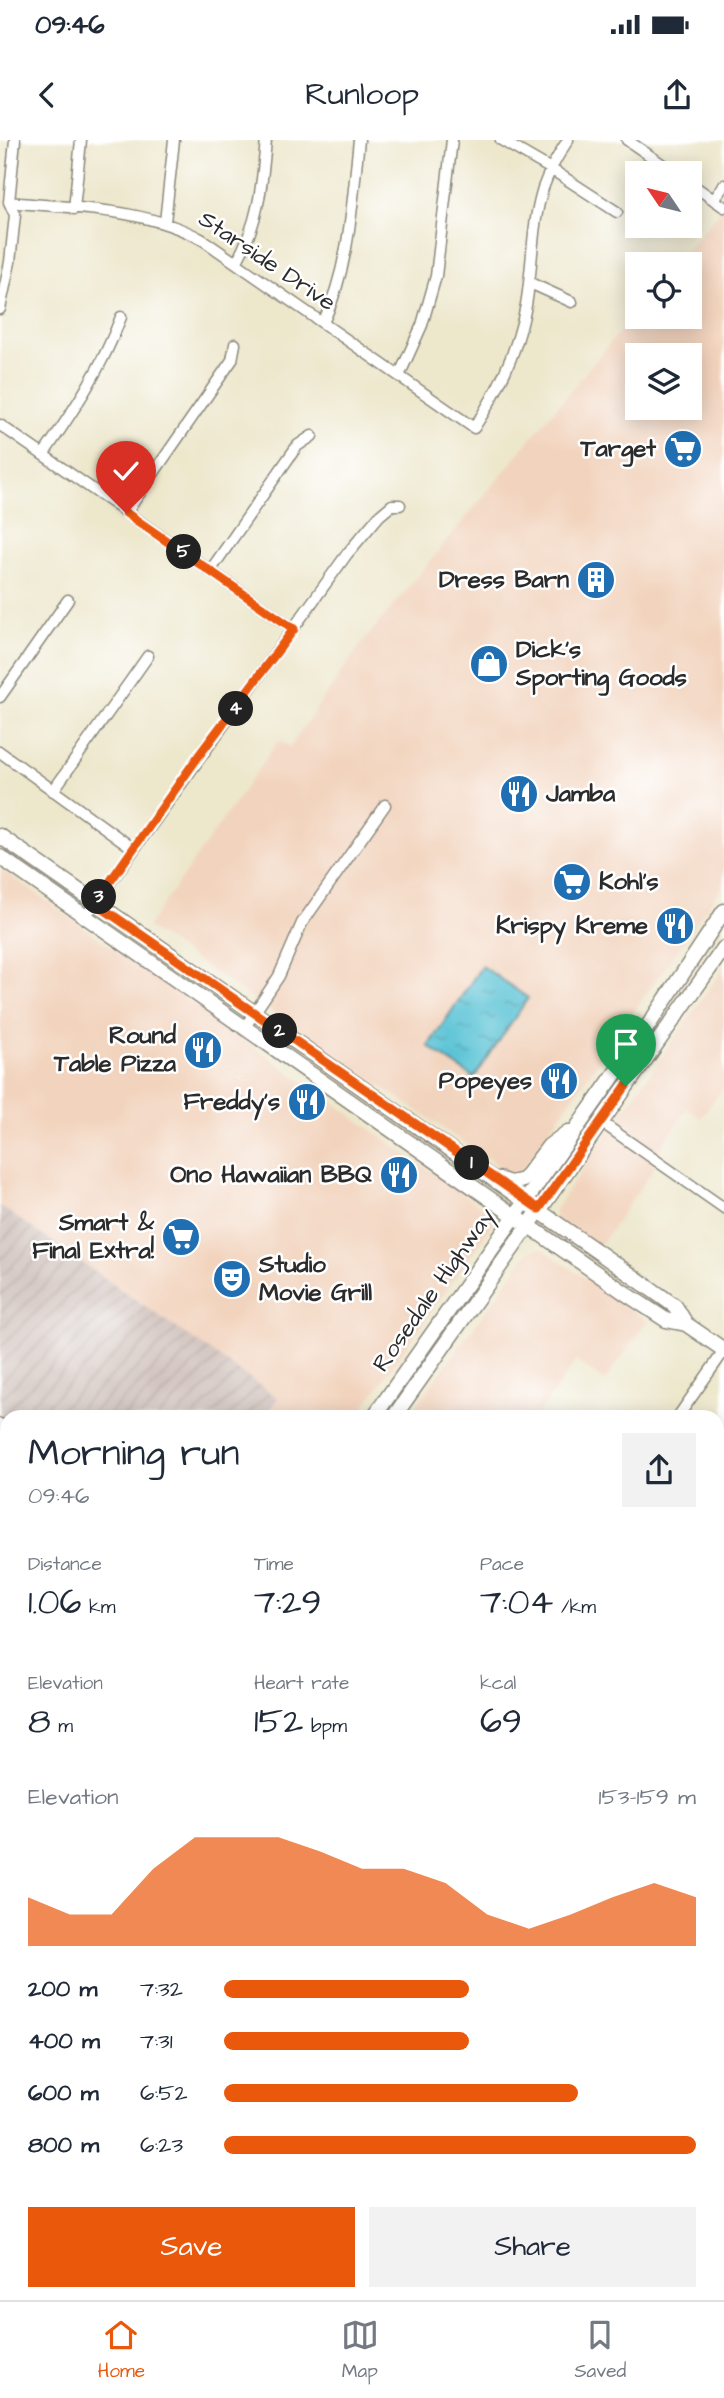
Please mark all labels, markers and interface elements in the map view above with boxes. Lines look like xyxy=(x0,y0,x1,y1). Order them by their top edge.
text: 09:46 xyxy=(35,7,105,43)
text: Runloop xyxy=(305,72,419,117)
icon: back xyxy=(28,76,66,114)
icon: share xyxy=(658,76,696,114)
north arrow xyxy=(625,161,702,238)
map controls xyxy=(625,161,702,420)
street label: Starside Drive xyxy=(192,202,342,320)
button: locate xyxy=(625,252,702,329)
button: layers xyxy=(625,343,702,420)
supermarket icon: Target xyxy=(662,428,704,470)
place label: Target xyxy=(580,432,656,467)
pin xyxy=(96,441,156,513)
icon: check xyxy=(107,452,145,490)
pin: 5 xyxy=(166,534,202,570)
text: 5 xyxy=(177,538,190,565)
building icon: Dress Barn xyxy=(575,559,617,601)
place label: Dress Barn xyxy=(439,563,569,597)
place label: Dick's Sporting Goods xyxy=(515,633,687,696)
shop icon: Dick's Sporting Goods xyxy=(468,643,510,685)
pin: 4 xyxy=(218,692,254,726)
text: 4 xyxy=(229,695,242,722)
restaurant icon: Jamba xyxy=(498,773,540,815)
place label: Jamba xyxy=(545,777,616,811)
supermarket icon: Kohl's xyxy=(551,861,593,903)
place label: Kohl's xyxy=(599,865,659,899)
pin: 3 xyxy=(82,880,116,914)
text: 3 xyxy=(94,883,103,910)
restaurant icon: Krispy Kreme xyxy=(654,905,696,947)
place label: Krispy Kreme xyxy=(496,909,648,945)
pin: 2 xyxy=(262,1014,298,1048)
pin xyxy=(596,1014,656,1086)
text: 2 xyxy=(274,1017,285,1044)
place label: Round Table Pizza xyxy=(53,1019,177,1081)
icon: arrive xyxy=(607,1025,645,1063)
restaurant icon: Round Table Pizza xyxy=(182,1029,224,1071)
restaurant icon: Popeyes xyxy=(538,1060,580,1102)
place label: Popeyes xyxy=(439,1064,532,1100)
restaurant icon: Freddy's xyxy=(286,1081,328,1123)
place label: Freddy's xyxy=(183,1085,280,1121)
pin: 1 xyxy=(454,1146,490,1180)
text: 1 xyxy=(470,1149,473,1176)
restaurant icon: Ono Hawaiian BBQ xyxy=(378,1154,420,1196)
place label: Ono Hawaiian BBQ xyxy=(170,1158,372,1192)
street label: Rosedale Highway xyxy=(365,1201,504,1380)
place label: Smart & Final Extra! xyxy=(32,1206,155,1268)
supermarket icon: Smart & Final Extra! xyxy=(160,1216,202,1258)
place label: Studio Movie Grill xyxy=(258,1248,372,1310)
theatre icon: Studio Movie Grill xyxy=(211,1258,253,1300)
text: Morning run xyxy=(28,1428,240,1480)
button: share xyxy=(622,1433,696,1507)
text: 09:46 xyxy=(28,1480,90,1512)
text: Distance xyxy=(28,1551,102,1578)
text: Time xyxy=(254,1551,294,1578)
text: Pace xyxy=(480,1551,524,1578)
text: 1.06 xyxy=(28,1578,81,1627)
text: 7:29 xyxy=(254,1578,321,1627)
text: 7:04 xyxy=(480,1578,553,1627)
text: km xyxy=(81,1594,116,1621)
text: /km xyxy=(553,1594,596,1621)
text: Elevation xyxy=(28,1670,103,1697)
text: Heart rate xyxy=(254,1670,349,1697)
text: kcal xyxy=(480,1670,516,1697)
text: 8 xyxy=(28,1697,51,1746)
text: 152 xyxy=(254,1697,303,1746)
text: 69 xyxy=(480,1697,522,1746)
text: m xyxy=(51,1713,73,1740)
text: bpm xyxy=(303,1713,347,1740)
text: Elevation xyxy=(28,1781,119,1813)
text: 153–159 m xyxy=(598,1781,696,1813)
text: 200 m xyxy=(28,1973,97,2005)
text: 7:32 xyxy=(140,1973,183,2005)
text: 400 m xyxy=(28,2025,100,2057)
text: 7:31 xyxy=(140,2025,173,2057)
text: 600 m xyxy=(28,2077,99,2109)
text: 6:52 xyxy=(140,2077,188,2109)
text: 800 m xyxy=(28,2129,99,2161)
text: 6:23 xyxy=(140,2129,183,2161)
button: Save xyxy=(28,2207,355,2287)
button: Share xyxy=(369,2207,696,2287)
tab: Home xyxy=(98,2316,145,2385)
tab: Map xyxy=(341,2316,379,2385)
tab: Saved xyxy=(574,2316,626,2385)

